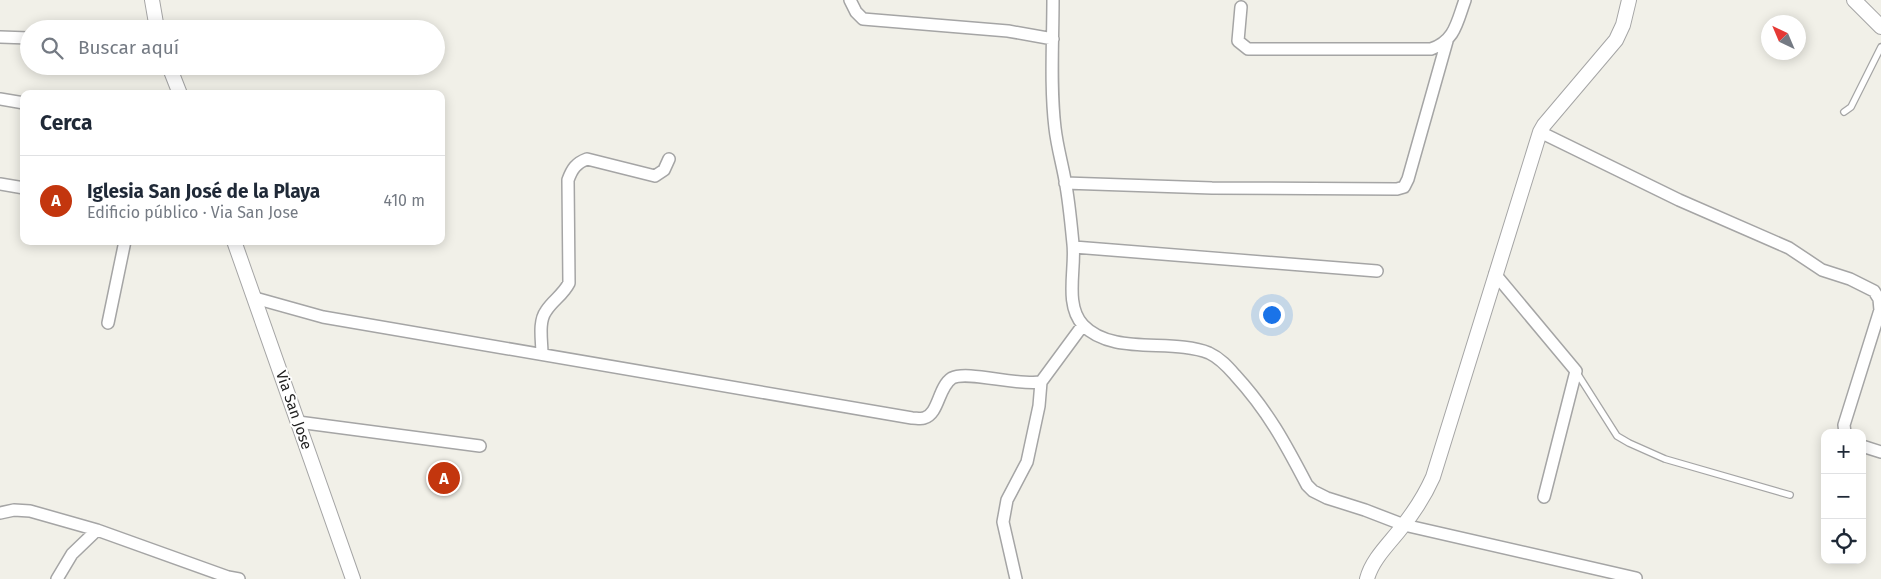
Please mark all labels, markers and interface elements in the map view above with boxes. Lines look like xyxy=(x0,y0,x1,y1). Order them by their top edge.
north arrow xyxy=(1761,15,1806,60)
search box xyxy=(20,20,445,75)
icon: search xyxy=(38,34,66,62)
text: Buscar aquí xyxy=(78,36,179,59)
text: Cerca xyxy=(40,110,92,136)
text: Iglesia San José de la Playa xyxy=(87,180,320,203)
text: A xyxy=(51,191,61,210)
text: 410 m xyxy=(384,191,425,210)
text: Edificio público · Via San Jose xyxy=(87,203,299,222)
your location xyxy=(1259,302,1285,328)
street label: Via San Jose xyxy=(272,368,316,452)
map controls xyxy=(1821,429,1866,564)
button: + xyxy=(1821,429,1866,474)
pin: A xyxy=(428,459,460,497)
button: − xyxy=(1821,474,1866,519)
button: locate xyxy=(1821,519,1866,564)

